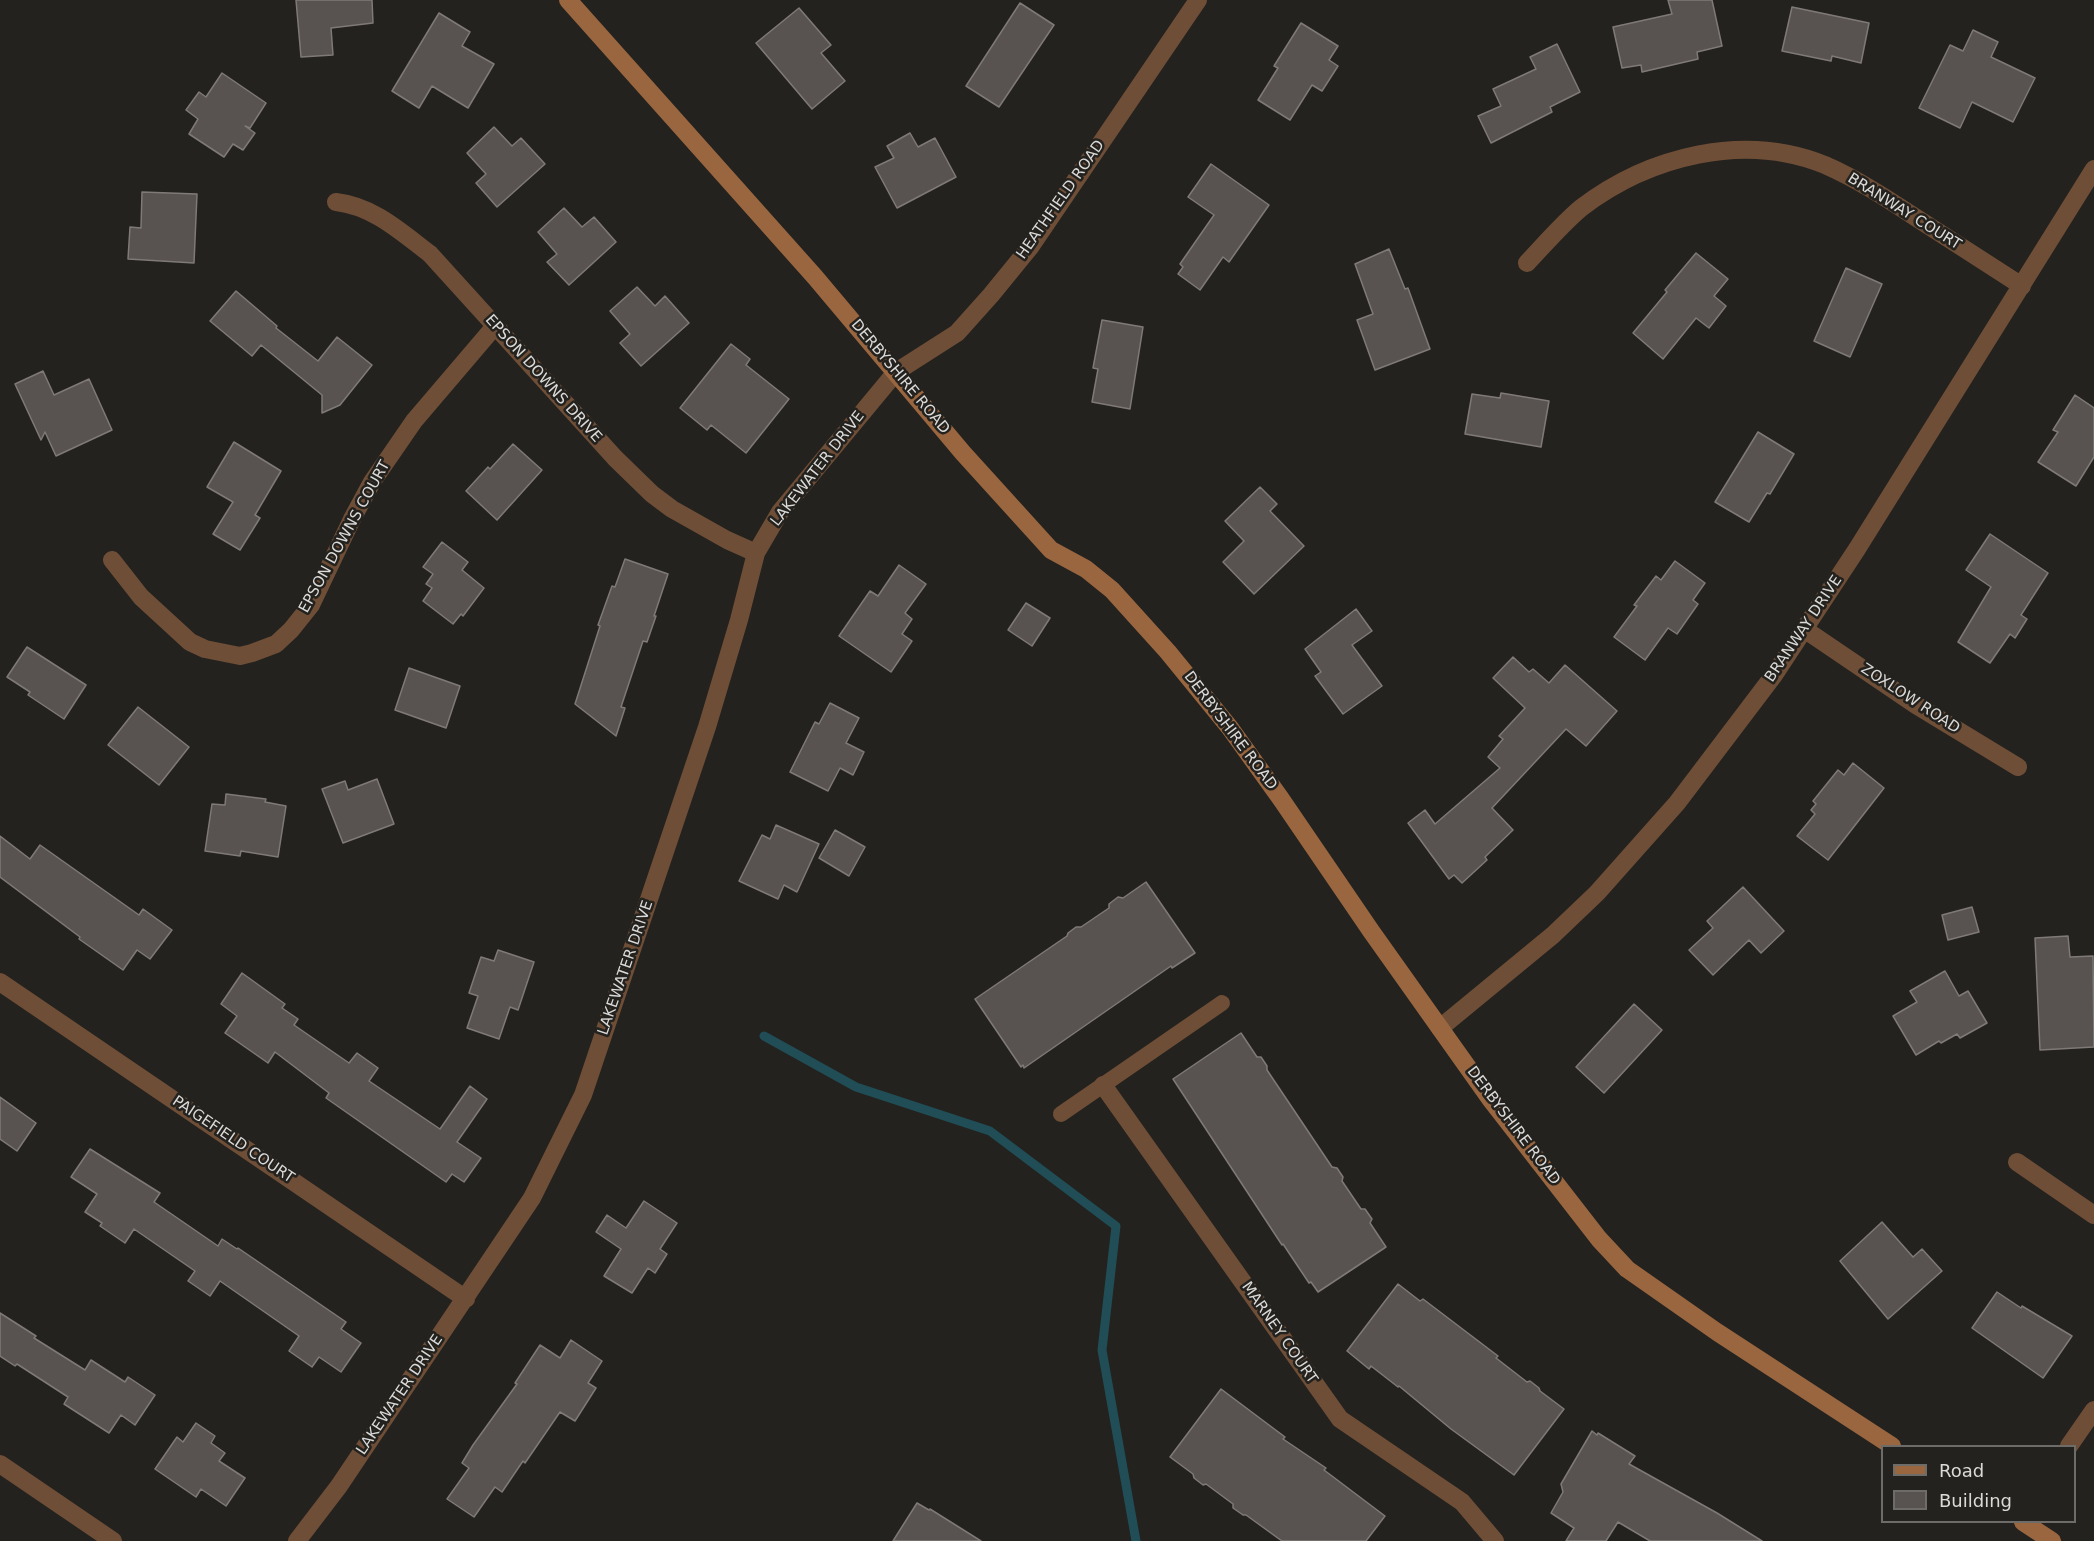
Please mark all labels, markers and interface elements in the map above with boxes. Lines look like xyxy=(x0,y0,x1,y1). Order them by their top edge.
street label: HEATHFIELD ROAD xyxy=(1013,137,1109,263)
street label: BRANWAY COURT xyxy=(1844,170,1964,254)
street label: EPSON DOWNS DRIVE xyxy=(481,311,605,447)
street label: DERBYSHIRE ROAD xyxy=(847,316,953,438)
street label: LAKEWATER DRIVE xyxy=(767,408,869,530)
street label: EPSON DOWNS COURT xyxy=(296,458,394,616)
street label: BRANWAY DRIVE xyxy=(1762,572,1846,686)
street label: ZOXLOW ROAD xyxy=(1857,660,1963,738)
street label: DERBYSHIRE ROAD xyxy=(1180,668,1280,794)
street label: LAKEWATER DRIVE xyxy=(594,898,658,1038)
street label: DERBYSHIRE ROAD xyxy=(1463,1063,1563,1189)
street label: PAIGEFIELD COURT xyxy=(169,1093,297,1187)
street label: MARNEY COURT xyxy=(1237,1279,1321,1387)
street label: LAKEWATER DRIVE xyxy=(353,1331,447,1459)
legend xyxy=(1881,1445,2076,1523)
text: Road xyxy=(1939,1460,1984,1481)
text: Building xyxy=(1939,1490,2012,1511)

